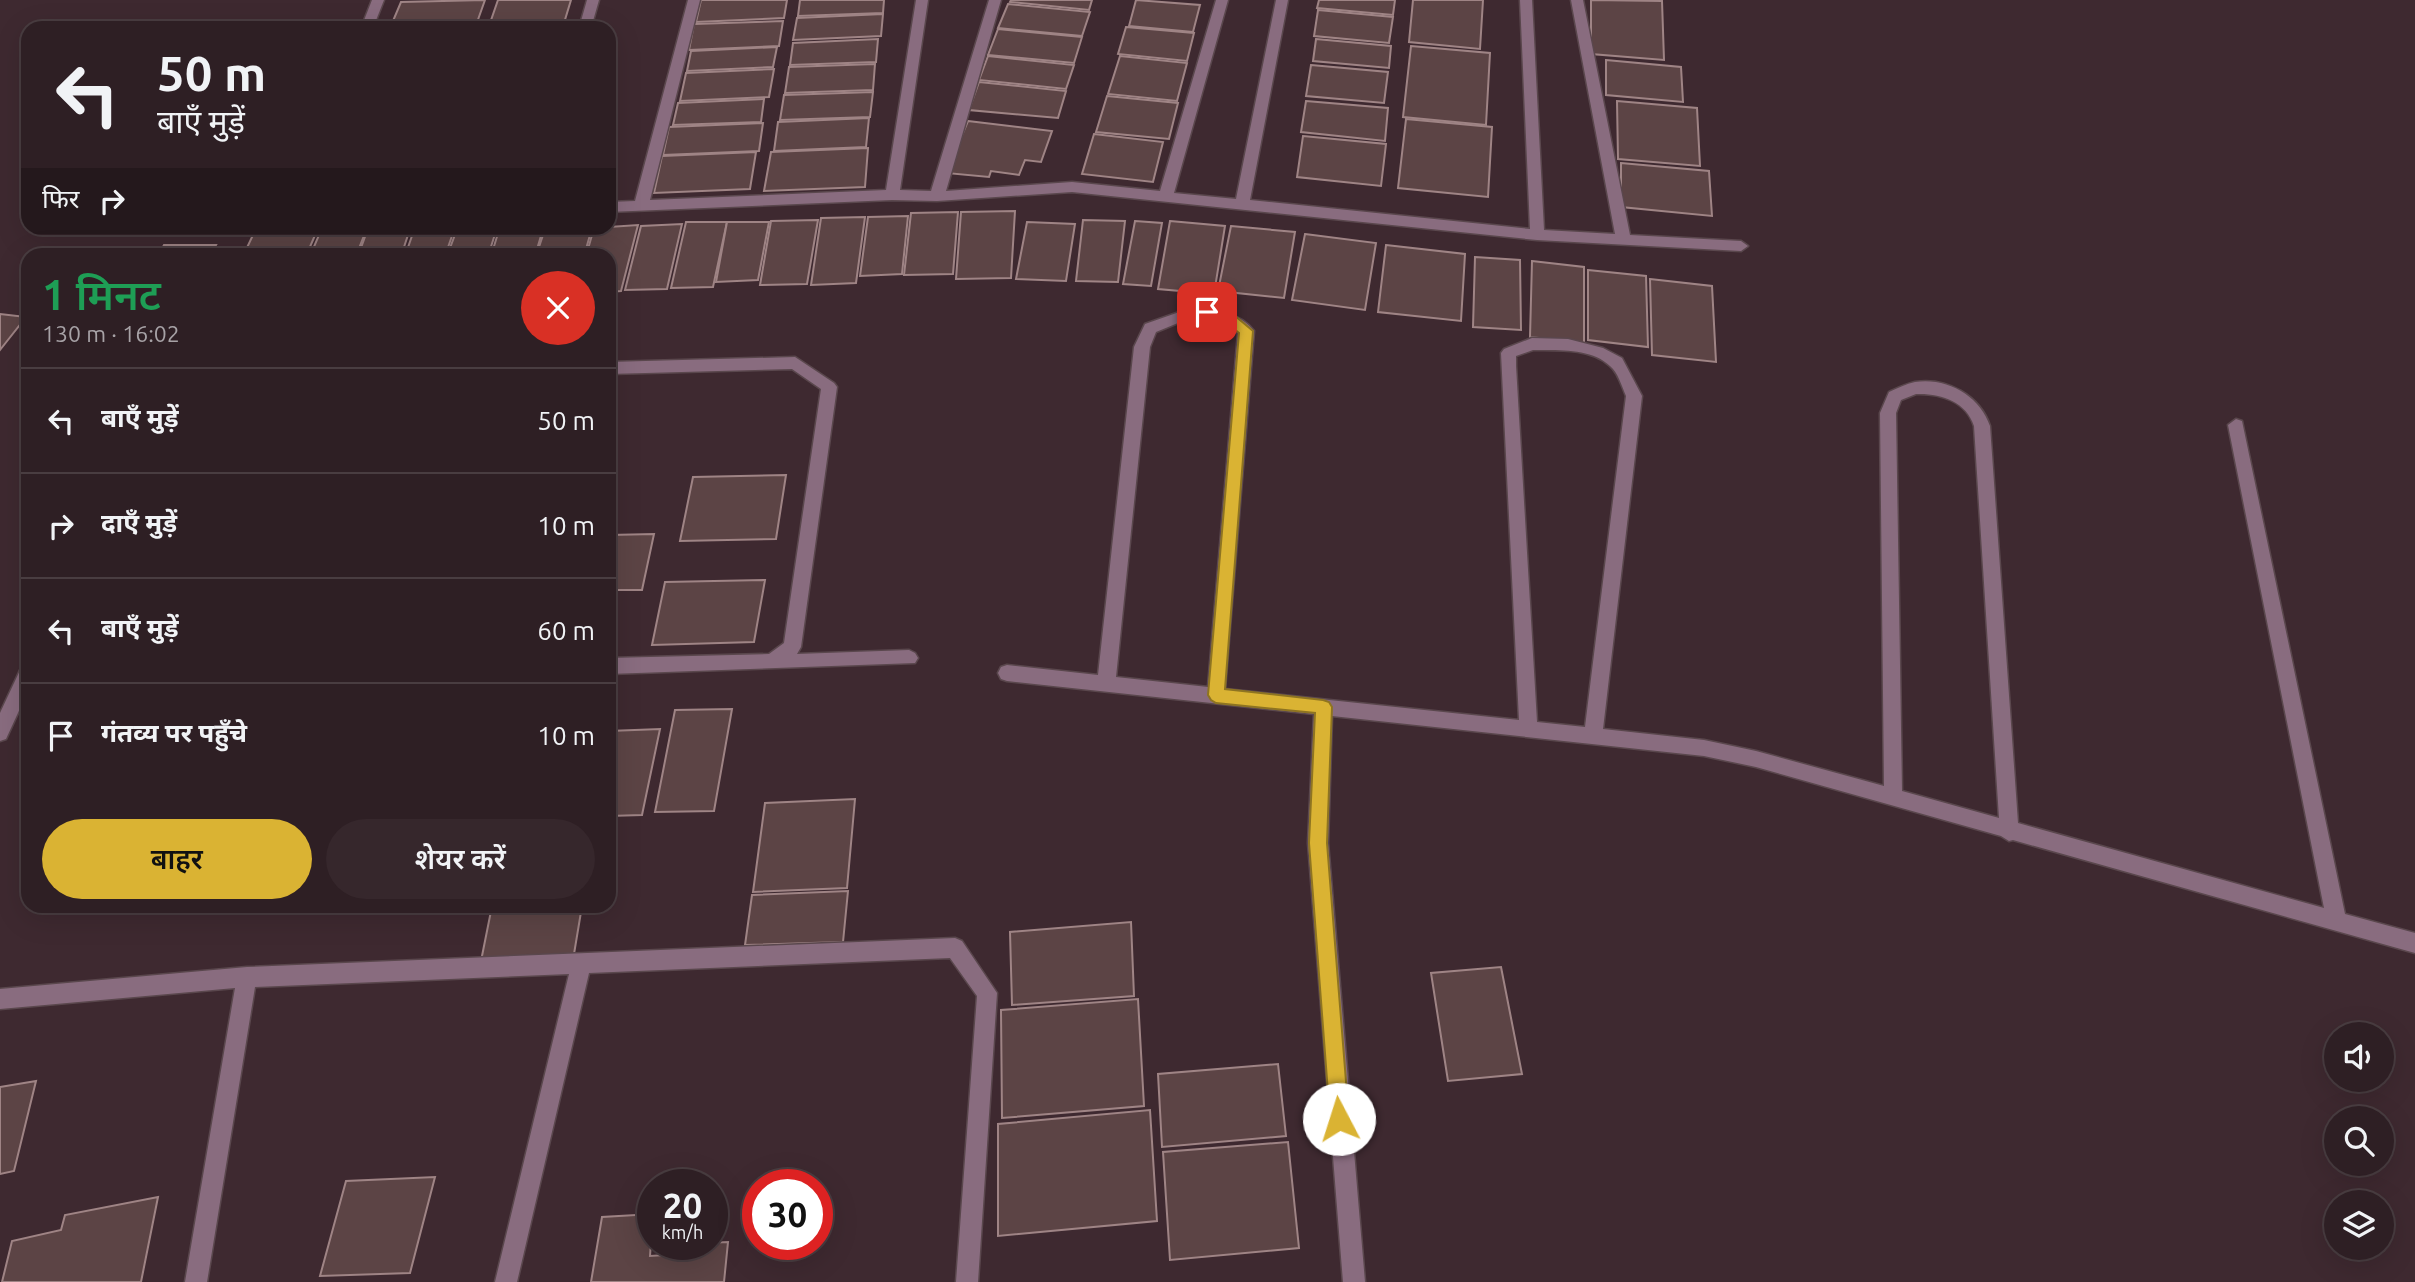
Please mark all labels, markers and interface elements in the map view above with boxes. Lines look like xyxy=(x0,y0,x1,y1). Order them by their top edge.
text: 50 m xyxy=(157,45,266,100)
icon: left xyxy=(42,49,133,140)
text: बाएँ मुड़ें xyxy=(157,103,245,139)
icon: right xyxy=(93,182,131,220)
text: फिर xyxy=(42,184,79,213)
text: 1 मिनट xyxy=(42,271,161,318)
button: close xyxy=(521,271,595,345)
pin xyxy=(1177,282,1237,342)
icon: arrive xyxy=(1188,293,1226,331)
text: 130 m · 16:02 xyxy=(42,321,180,346)
icon: left xyxy=(42,402,80,440)
text: बाएँ मुड़ें xyxy=(101,403,178,432)
text: 50 m xyxy=(537,406,595,435)
icon: right xyxy=(42,507,80,545)
text: दाएँ मुड़ें xyxy=(101,508,177,537)
text: 10 m xyxy=(537,511,595,540)
icon: left xyxy=(42,612,80,650)
text: बाएँ मुड़ें xyxy=(101,613,178,642)
text: 60 m xyxy=(537,616,595,645)
icon: arrive xyxy=(42,717,80,755)
text: गंतव्य पर पहुँचे xyxy=(101,718,247,747)
text: 10 m xyxy=(537,721,595,750)
button: बाहर xyxy=(42,819,312,899)
button: शेयर करें xyxy=(326,819,595,899)
map controls xyxy=(2324,1022,2394,1260)
button: sound xyxy=(2324,1022,2394,1092)
position arrow xyxy=(1302,1082,1376,1156)
button: search xyxy=(2324,1106,2394,1176)
speed limit sign: 30 xyxy=(742,1169,833,1260)
text: 20 xyxy=(663,1185,702,1225)
button: layers xyxy=(2324,1190,2394,1260)
text: km/h xyxy=(662,1222,703,1242)

